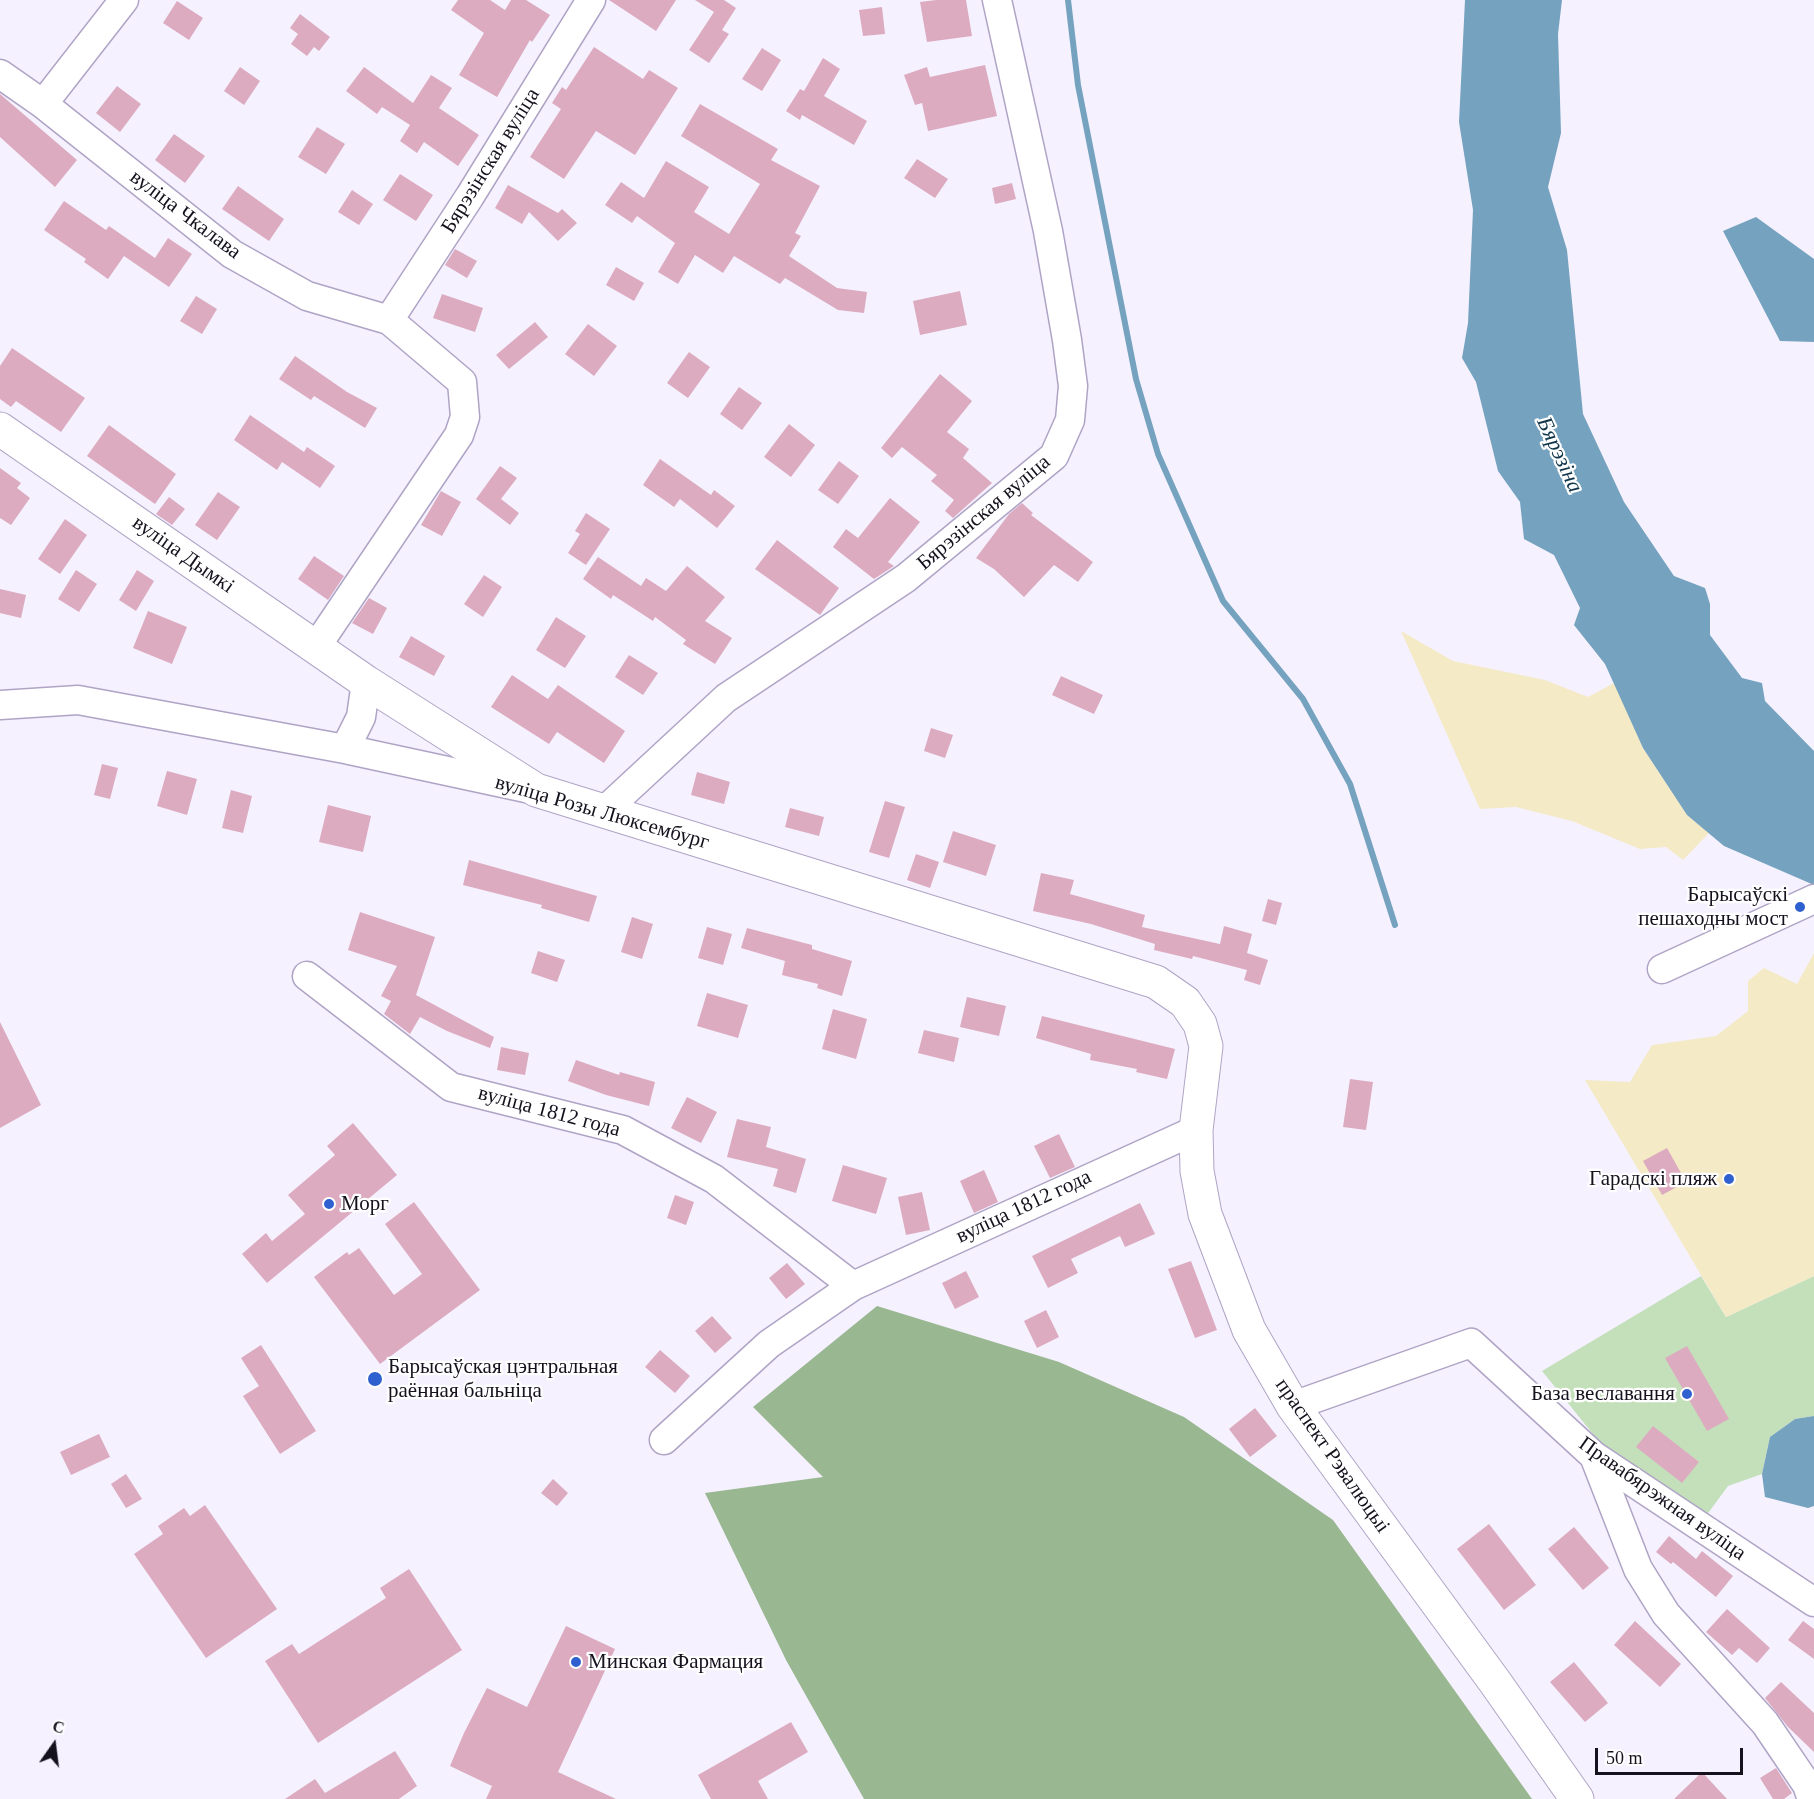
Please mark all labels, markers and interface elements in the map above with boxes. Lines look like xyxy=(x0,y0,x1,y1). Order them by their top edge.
street label: Бярэзінская вуліца xyxy=(436,84,546,238)
street label: вуліца Чкалава xyxy=(124,165,246,265)
water label: Бярэзіна xyxy=(1530,413,1588,497)
street label: Бярэзінская вуліца xyxy=(912,450,1056,576)
street label: вуліца Дымкі xyxy=(127,511,239,599)
street label: вуліца Розы Люксембург xyxy=(492,770,712,856)
place label: Барысаўскі пешаходны мост xyxy=(1638,882,1788,932)
marker: Барысаўскі пешаходны мост xyxy=(1793,900,1807,914)
street label: вуліца 1812 года xyxy=(475,1081,623,1143)
street label: вуліца 1812 года xyxy=(952,1165,1096,1249)
place label: Гарадскі пляж xyxy=(1589,1166,1717,1192)
marker: Гарадскі пляж xyxy=(1722,1172,1736,1186)
place label: Морг xyxy=(341,1191,389,1217)
marker: Морг xyxy=(322,1197,336,1211)
place label: Барысаўская цэнтральная раённая бальніца xyxy=(388,1354,618,1404)
marker: Барысаўская цэнтральная раённая бальніца xyxy=(366,1370,384,1388)
street label: праспект Рэвалюцыі xyxy=(1269,1374,1395,1538)
place label: База веславання xyxy=(1531,1381,1675,1407)
marker: База веславання xyxy=(1680,1387,1694,1401)
street label: Правабярэжная вуліца xyxy=(1573,1432,1751,1566)
place label: Минская Фармация xyxy=(588,1649,763,1675)
marker: Минская Фармация xyxy=(569,1655,583,1669)
north arrow xyxy=(24,1715,84,1775)
text: С xyxy=(51,1717,66,1737)
scale bar xyxy=(1598,1736,1746,1774)
text: 50 m xyxy=(1606,1748,1643,1768)

